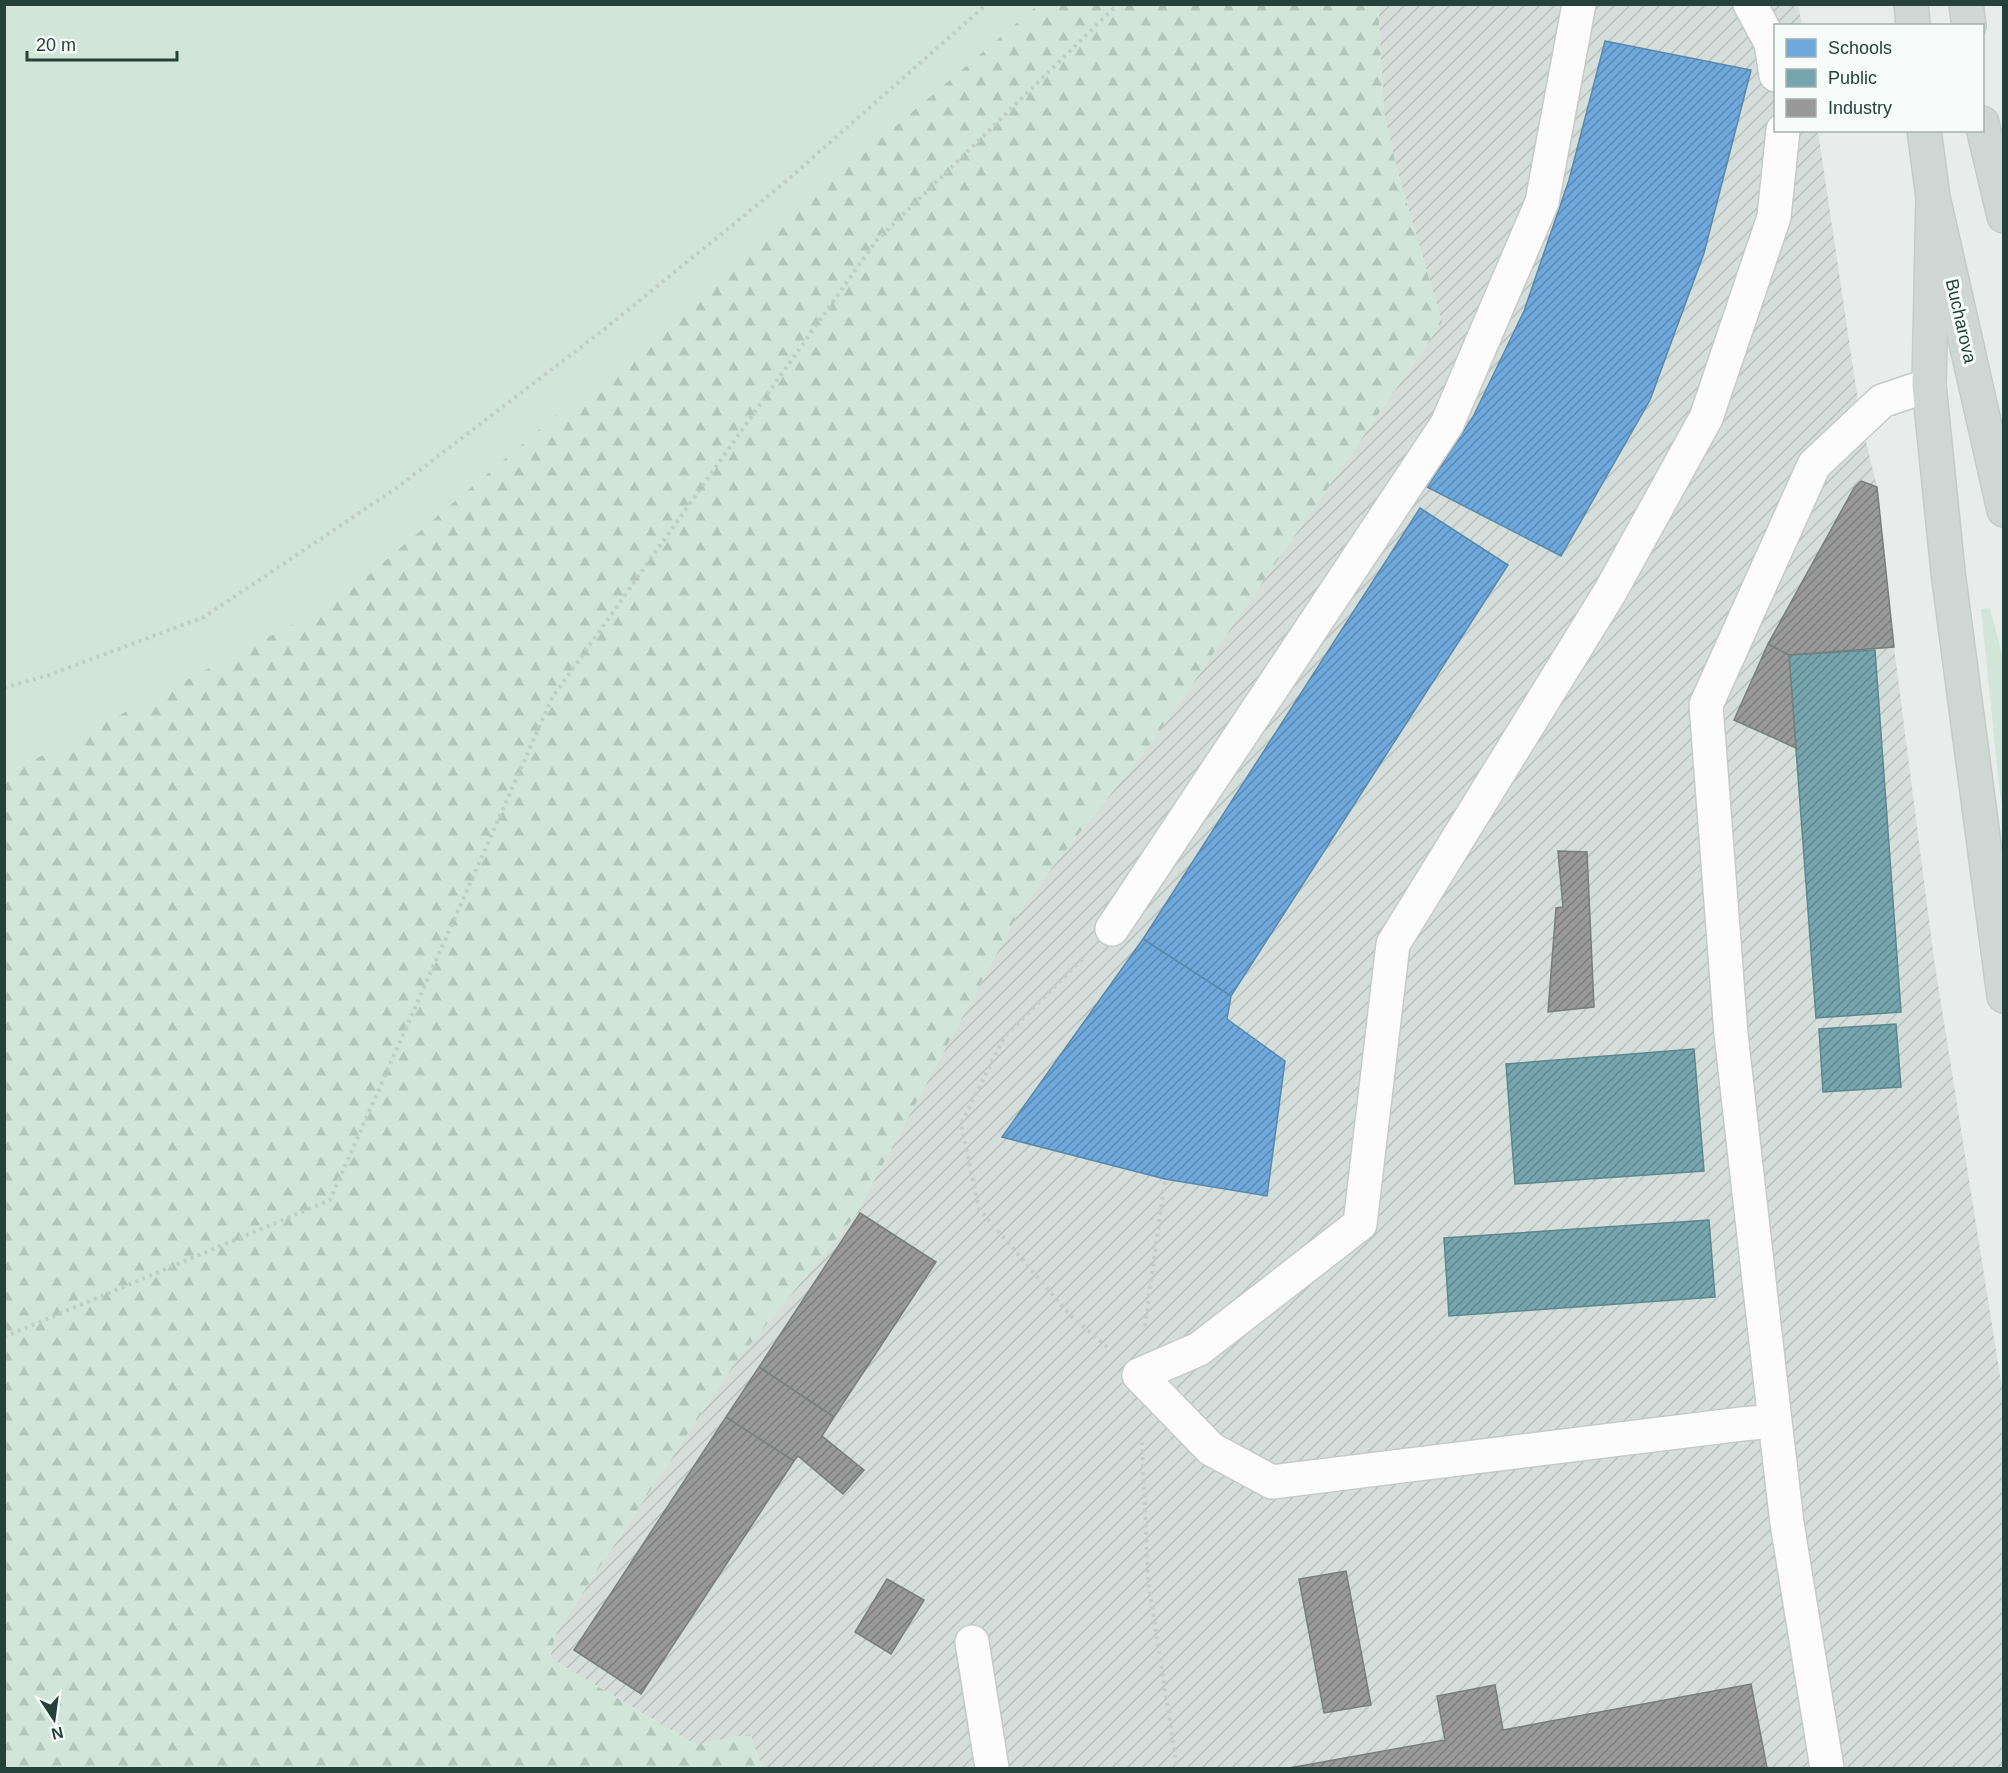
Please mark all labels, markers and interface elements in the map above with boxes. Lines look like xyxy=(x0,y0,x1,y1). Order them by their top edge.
scale bar xyxy=(27,24,177,62)
legend xyxy=(1774,24,1984,132)
text: 20 m xyxy=(36,35,76,55)
text: Schools xyxy=(1828,38,1892,58)
text: Public xyxy=(1828,68,1877,88)
text: Industry xyxy=(1828,98,1892,118)
street label: Bucharova xyxy=(1942,277,1981,366)
north arrow xyxy=(24,1689,84,1749)
text: N xyxy=(50,1724,65,1743)

